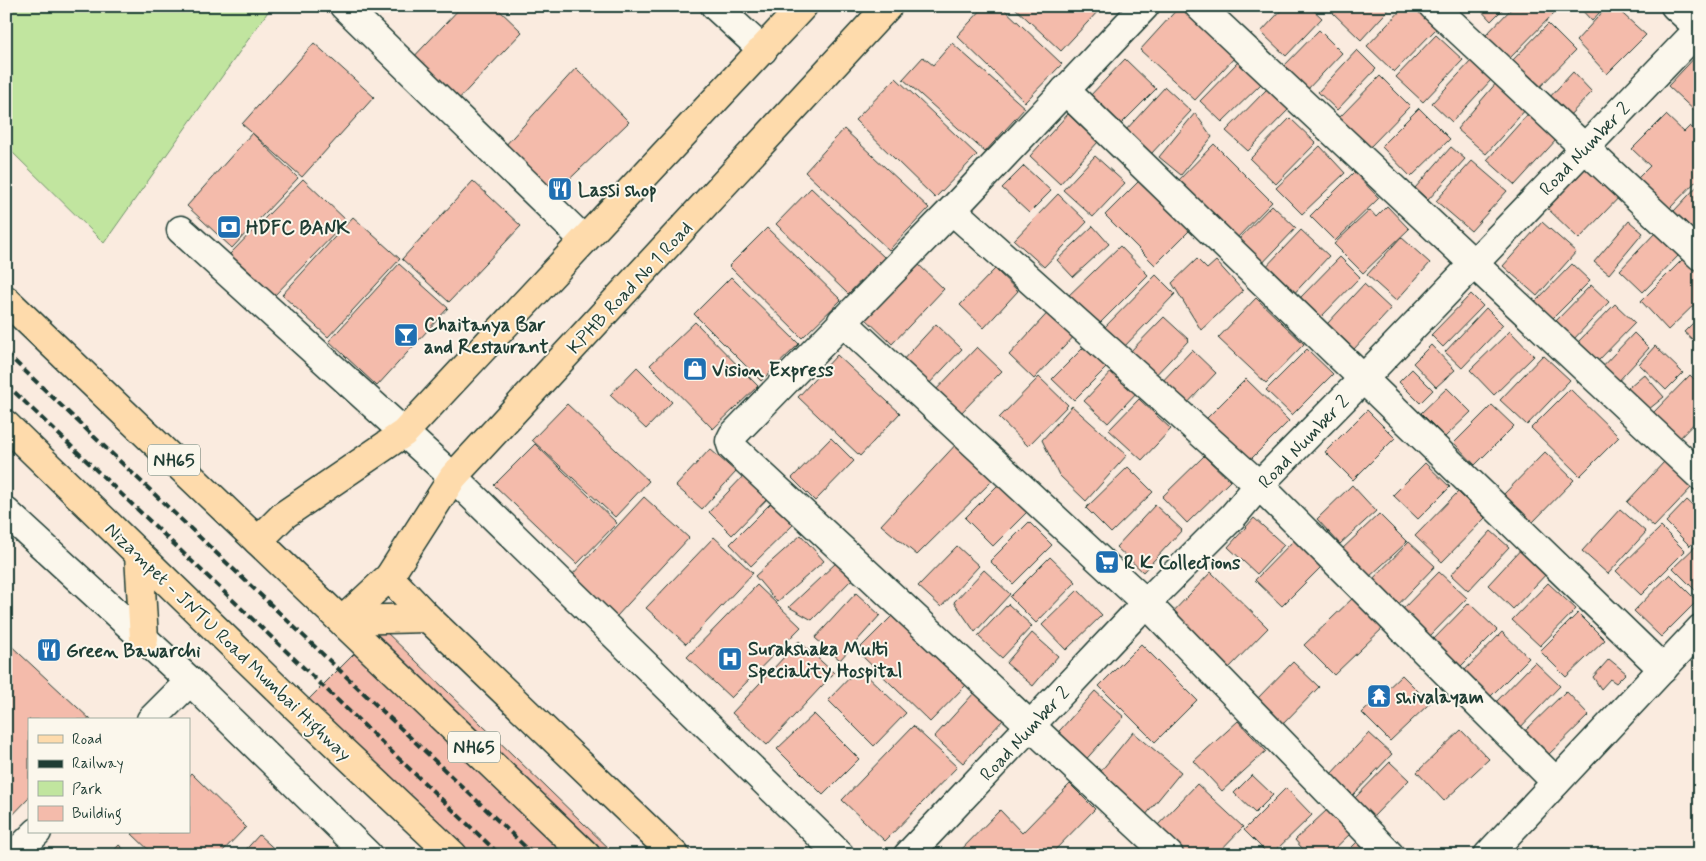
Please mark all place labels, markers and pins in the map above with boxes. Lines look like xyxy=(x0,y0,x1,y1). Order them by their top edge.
restaurant icon: Lassi shop xyxy=(547,176,573,202)
place label: Lassi shop xyxy=(578,178,657,203)
bank icon: HDFC BANK xyxy=(216,214,242,240)
place label: HDFC BANK xyxy=(246,216,350,241)
place label: Chaitanya Bar and Restaurant xyxy=(424,313,548,360)
bar icon: Chaitanya Bar and Restaurant xyxy=(393,322,419,348)
shop icon: Vision Express xyxy=(682,356,708,382)
place label: Vision Express xyxy=(712,358,834,383)
supermarket icon: R K Collections xyxy=(1094,549,1120,575)
place label: R K Collections xyxy=(1124,551,1241,576)
restaurant icon: Green Bawarchi xyxy=(36,637,62,663)
place label: Surakshaka Multi Speciality Hospital xyxy=(748,637,902,684)
place label: Green Bawarchi xyxy=(66,639,201,664)
hospital icon: Surakshaka Multi Speciality Hospital xyxy=(717,646,743,672)
temple icon: shivalayam xyxy=(1366,683,1392,709)
place label: shivalayam xyxy=(1395,685,1484,710)

